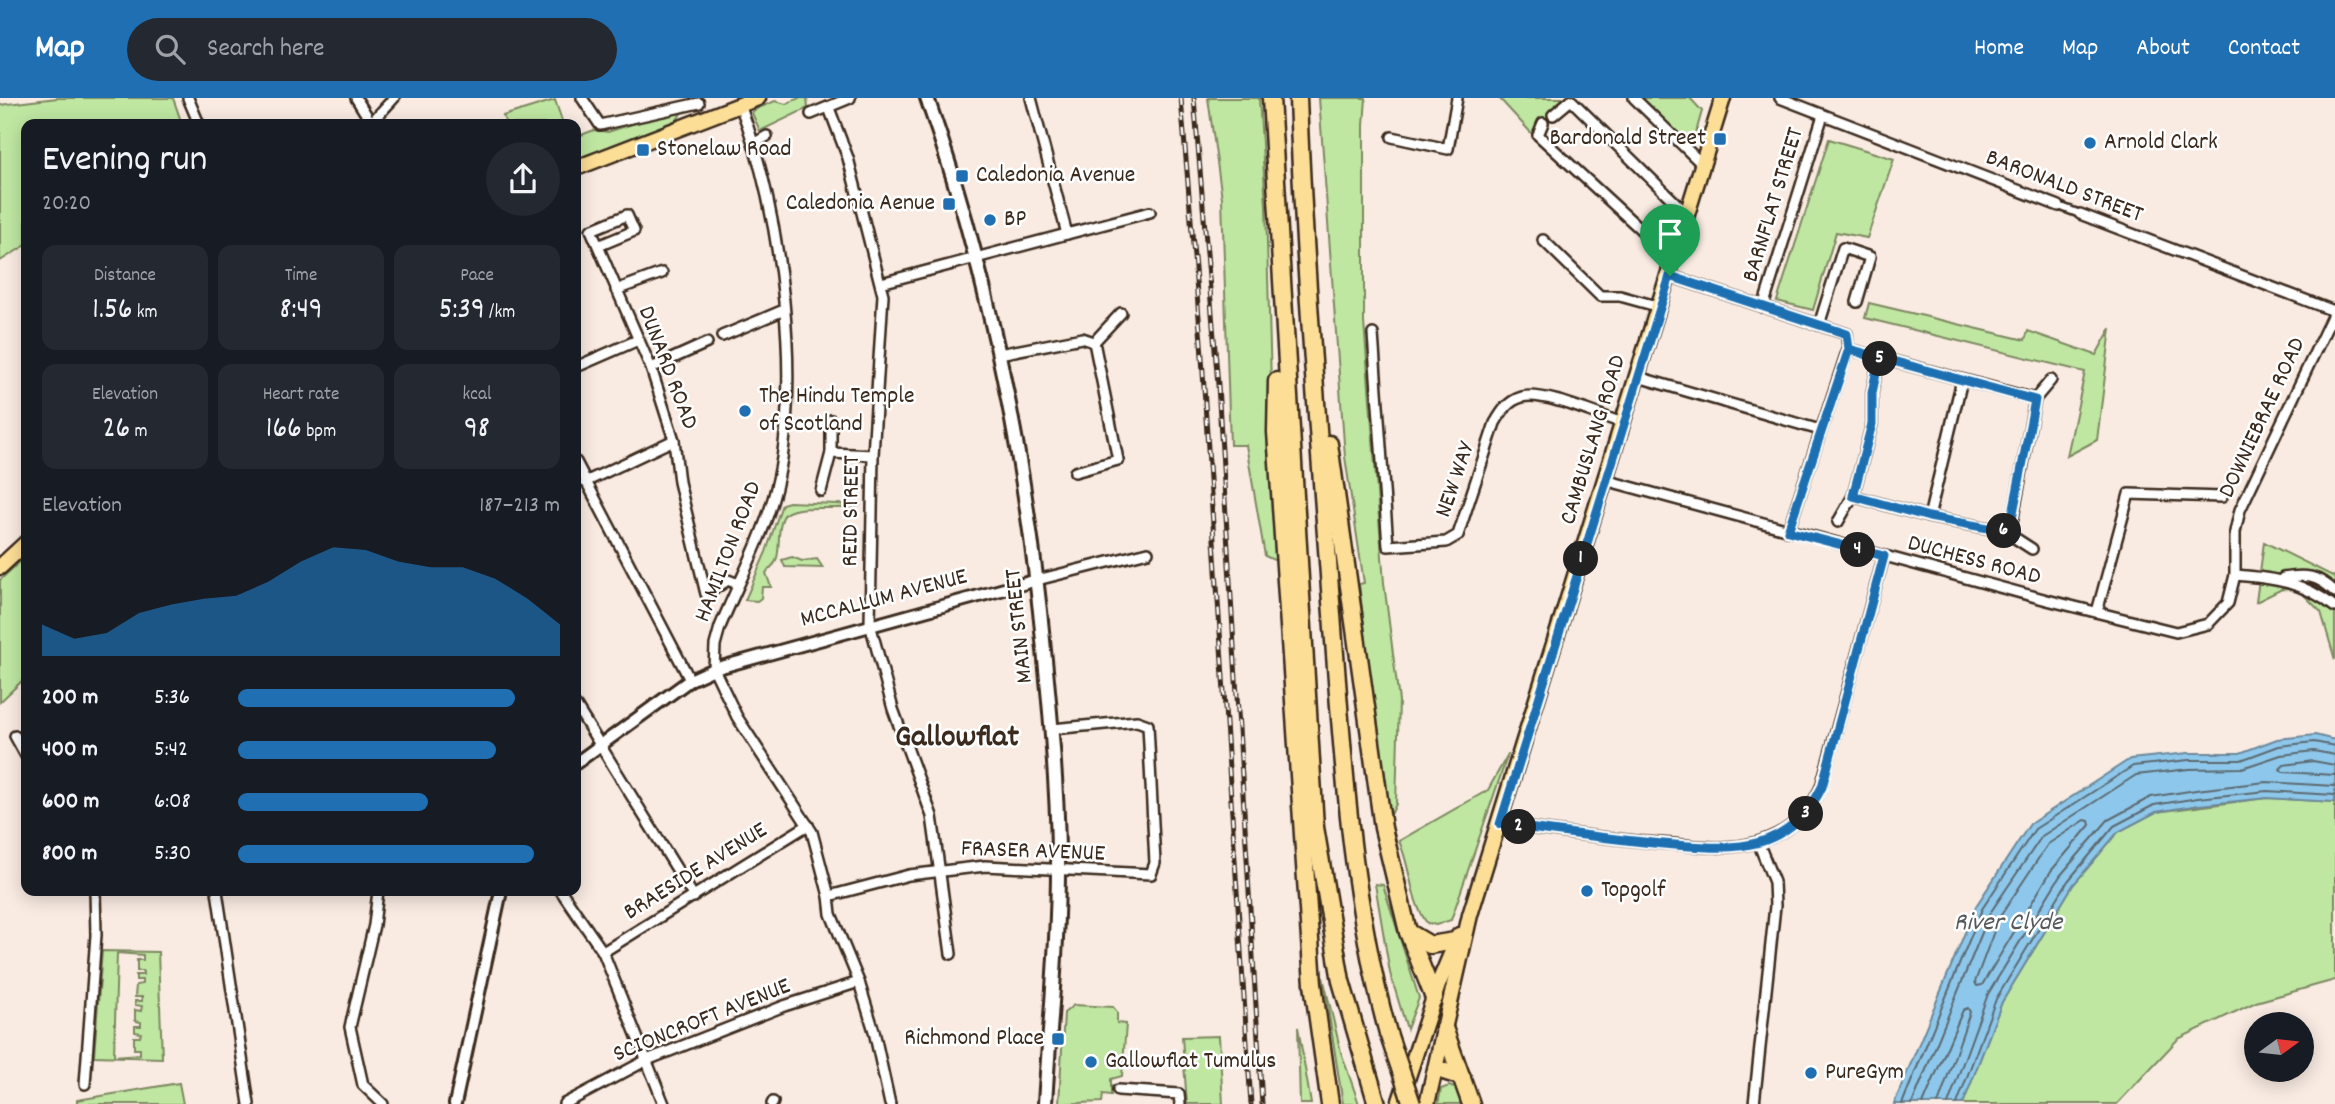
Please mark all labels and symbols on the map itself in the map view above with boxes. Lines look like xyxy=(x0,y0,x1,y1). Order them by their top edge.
place label: Bardonald Street xyxy=(1549,122,1706,156)
street label: BARNFLAT STREET xyxy=(1734,123,1814,286)
place label: Arnold Clark xyxy=(2104,126,2218,160)
marker: Bardonald Street xyxy=(1712,131,1728,147)
place label: Stonelaw Road xyxy=(657,133,792,167)
marker: Arnold Clark xyxy=(2082,135,2098,151)
street label: BARONALD STREET xyxy=(1980,141,2148,233)
marker: Stonelaw Road xyxy=(635,142,651,158)
place label: Caledonia Avenue xyxy=(976,159,1135,193)
marker: Caledonia Avenue xyxy=(954,168,970,184)
place label: Caledonia Aenue xyxy=(786,187,935,221)
marker: Caledonia Aenue xyxy=(941,196,957,212)
place label: BP xyxy=(1004,203,1026,237)
pin xyxy=(1640,204,1700,276)
marker: BP xyxy=(982,212,998,228)
street label: DUNARD ROAD xyxy=(628,301,706,435)
street label: DOWNIEBRAE ROAD xyxy=(2211,332,2315,504)
pin: 5 xyxy=(1862,342,1898,376)
street label: CAMBUSLANG ROAD xyxy=(1552,351,1636,529)
place label: The Hindu Temple of Scotland xyxy=(759,380,915,442)
marker: The Hindu Temple of Scotland xyxy=(737,403,753,419)
street label: NEW WAY xyxy=(1427,437,1485,522)
street label: REID STREET xyxy=(834,455,870,567)
street label: HAMILTON ROAD xyxy=(687,477,771,627)
pin: 6 xyxy=(1986,514,2022,548)
street label: DUCHESS ROAD xyxy=(1904,527,2044,595)
pin: 4 xyxy=(1840,532,1876,568)
pin: 1 xyxy=(1564,542,1598,576)
street label: MCCALLUM AVENUE xyxy=(797,560,971,638)
street label: MAIN STREET xyxy=(997,567,1043,685)
district label: Gallowflat xyxy=(895,716,1019,762)
pin: 3 xyxy=(1788,796,1824,832)
pin: 2 xyxy=(1502,810,1536,844)
street label: BRAESIDE AVENUE xyxy=(618,814,775,930)
street label: FRASER AVENUE xyxy=(960,832,1106,872)
place label: Topgolf xyxy=(1601,874,1666,908)
marker: Topgolf xyxy=(1579,883,1595,899)
water label: River Clyde xyxy=(1954,905,2064,942)
street label: SCIONCROFT AVENUE xyxy=(608,970,796,1072)
north arrow xyxy=(2244,1012,2314,1082)
place label: Richmond Place xyxy=(904,1022,1044,1056)
marker: Richmond Place xyxy=(1050,1031,1066,1047)
place label: Gallowflat Tumulus xyxy=(1105,1045,1276,1079)
marker: Gallowflat Tumulus xyxy=(1083,1054,1099,1070)
place label: PureGym xyxy=(1825,1056,1904,1090)
marker: PureGym xyxy=(1803,1065,1819,1081)

